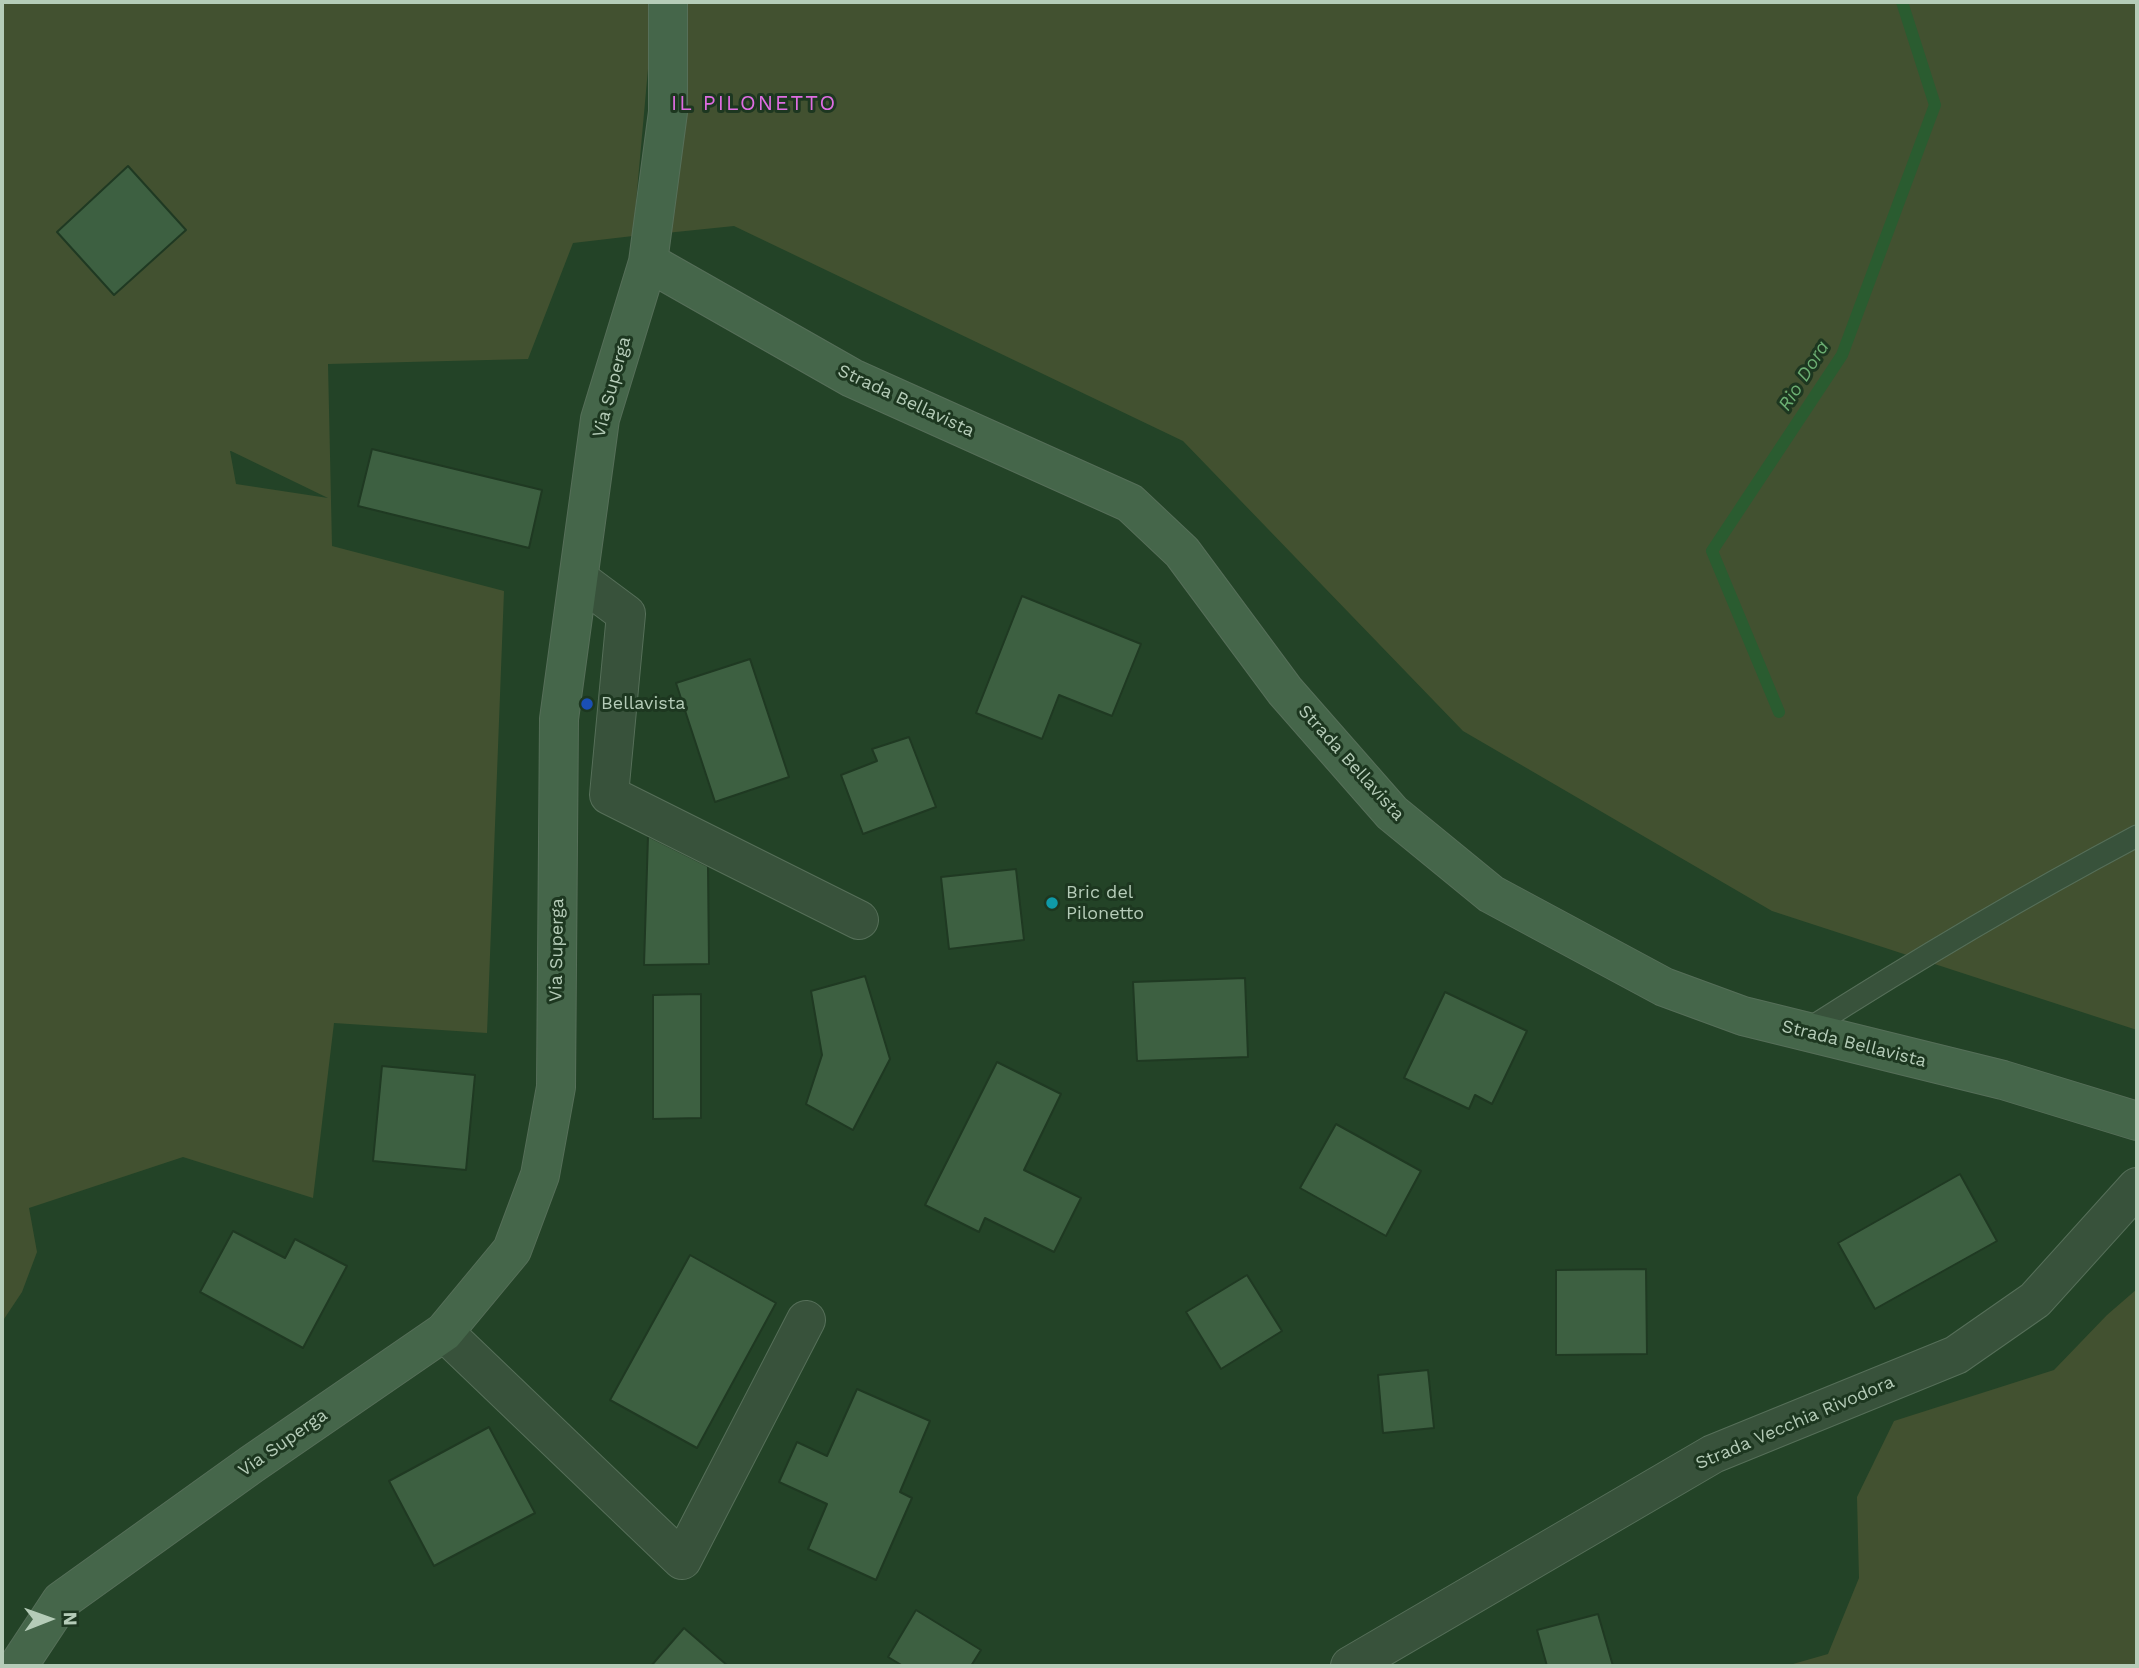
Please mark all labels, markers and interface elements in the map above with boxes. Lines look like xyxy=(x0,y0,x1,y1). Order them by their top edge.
district label: IL PILONETTO xyxy=(672,91,836,117)
street label: Via Superga xyxy=(588,334,636,440)
water label: Rio Dora xyxy=(1774,337,1834,415)
street label: Strada Bellavista xyxy=(834,360,978,442)
place label: Bellavista xyxy=(601,693,685,715)
marker: Bellavista xyxy=(579,696,595,712)
street label: Strada Bellavista xyxy=(1293,701,1409,825)
place label: Bric del Pilonetto xyxy=(1066,882,1144,924)
marker: Bric del Pilonetto xyxy=(1044,895,1060,911)
street label: Via Superga xyxy=(545,898,569,1002)
street label: Strada Bellavista xyxy=(1779,1016,1929,1072)
street label: Strada Vecchia Rivodora xyxy=(1692,1371,1898,1475)
street label: Via Superga xyxy=(234,1404,332,1482)
north arrow xyxy=(14,1584,84,1654)
text: N xyxy=(59,1611,82,1626)

